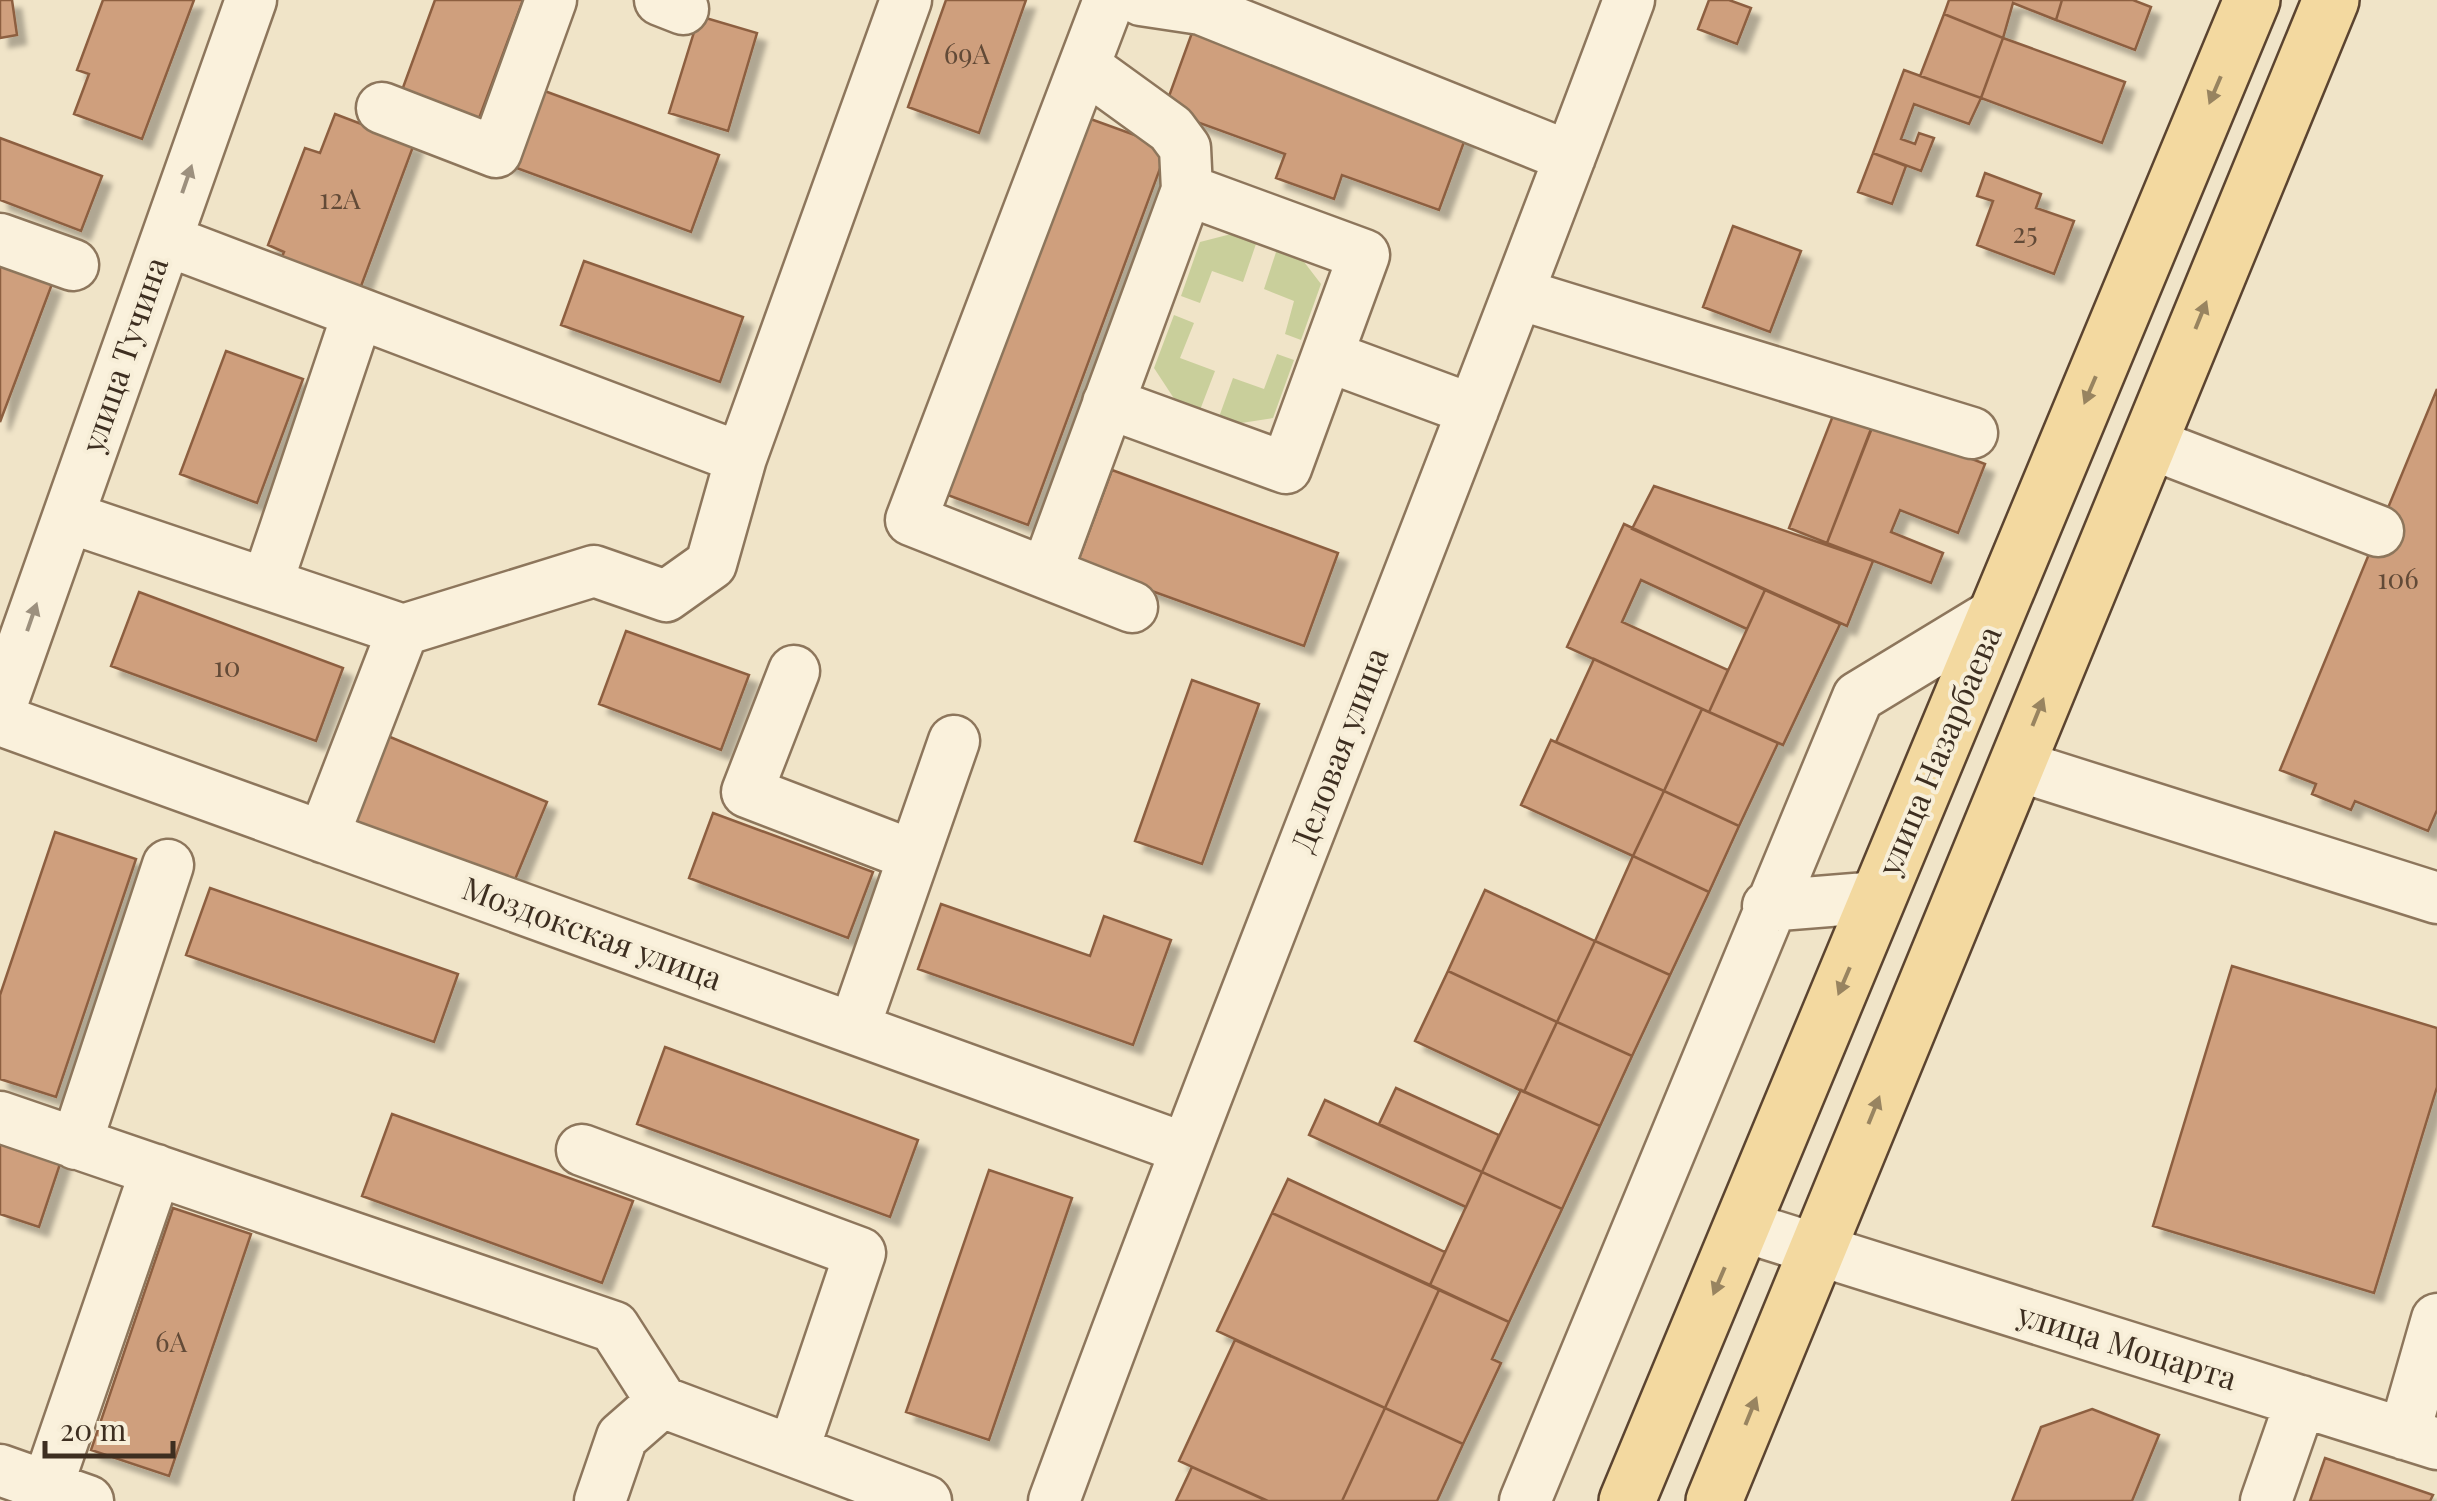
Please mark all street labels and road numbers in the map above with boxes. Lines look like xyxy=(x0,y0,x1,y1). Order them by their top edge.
street label: улица Тучина xyxy=(69,251,176,459)
street label: улица Назарбаева xyxy=(1865,619,2010,882)
street label: Деловая улица xyxy=(1279,641,1396,857)
street label: Моздокская улица xyxy=(457,865,728,999)
street label: улица Моцарта xyxy=(2012,1291,2243,1398)

